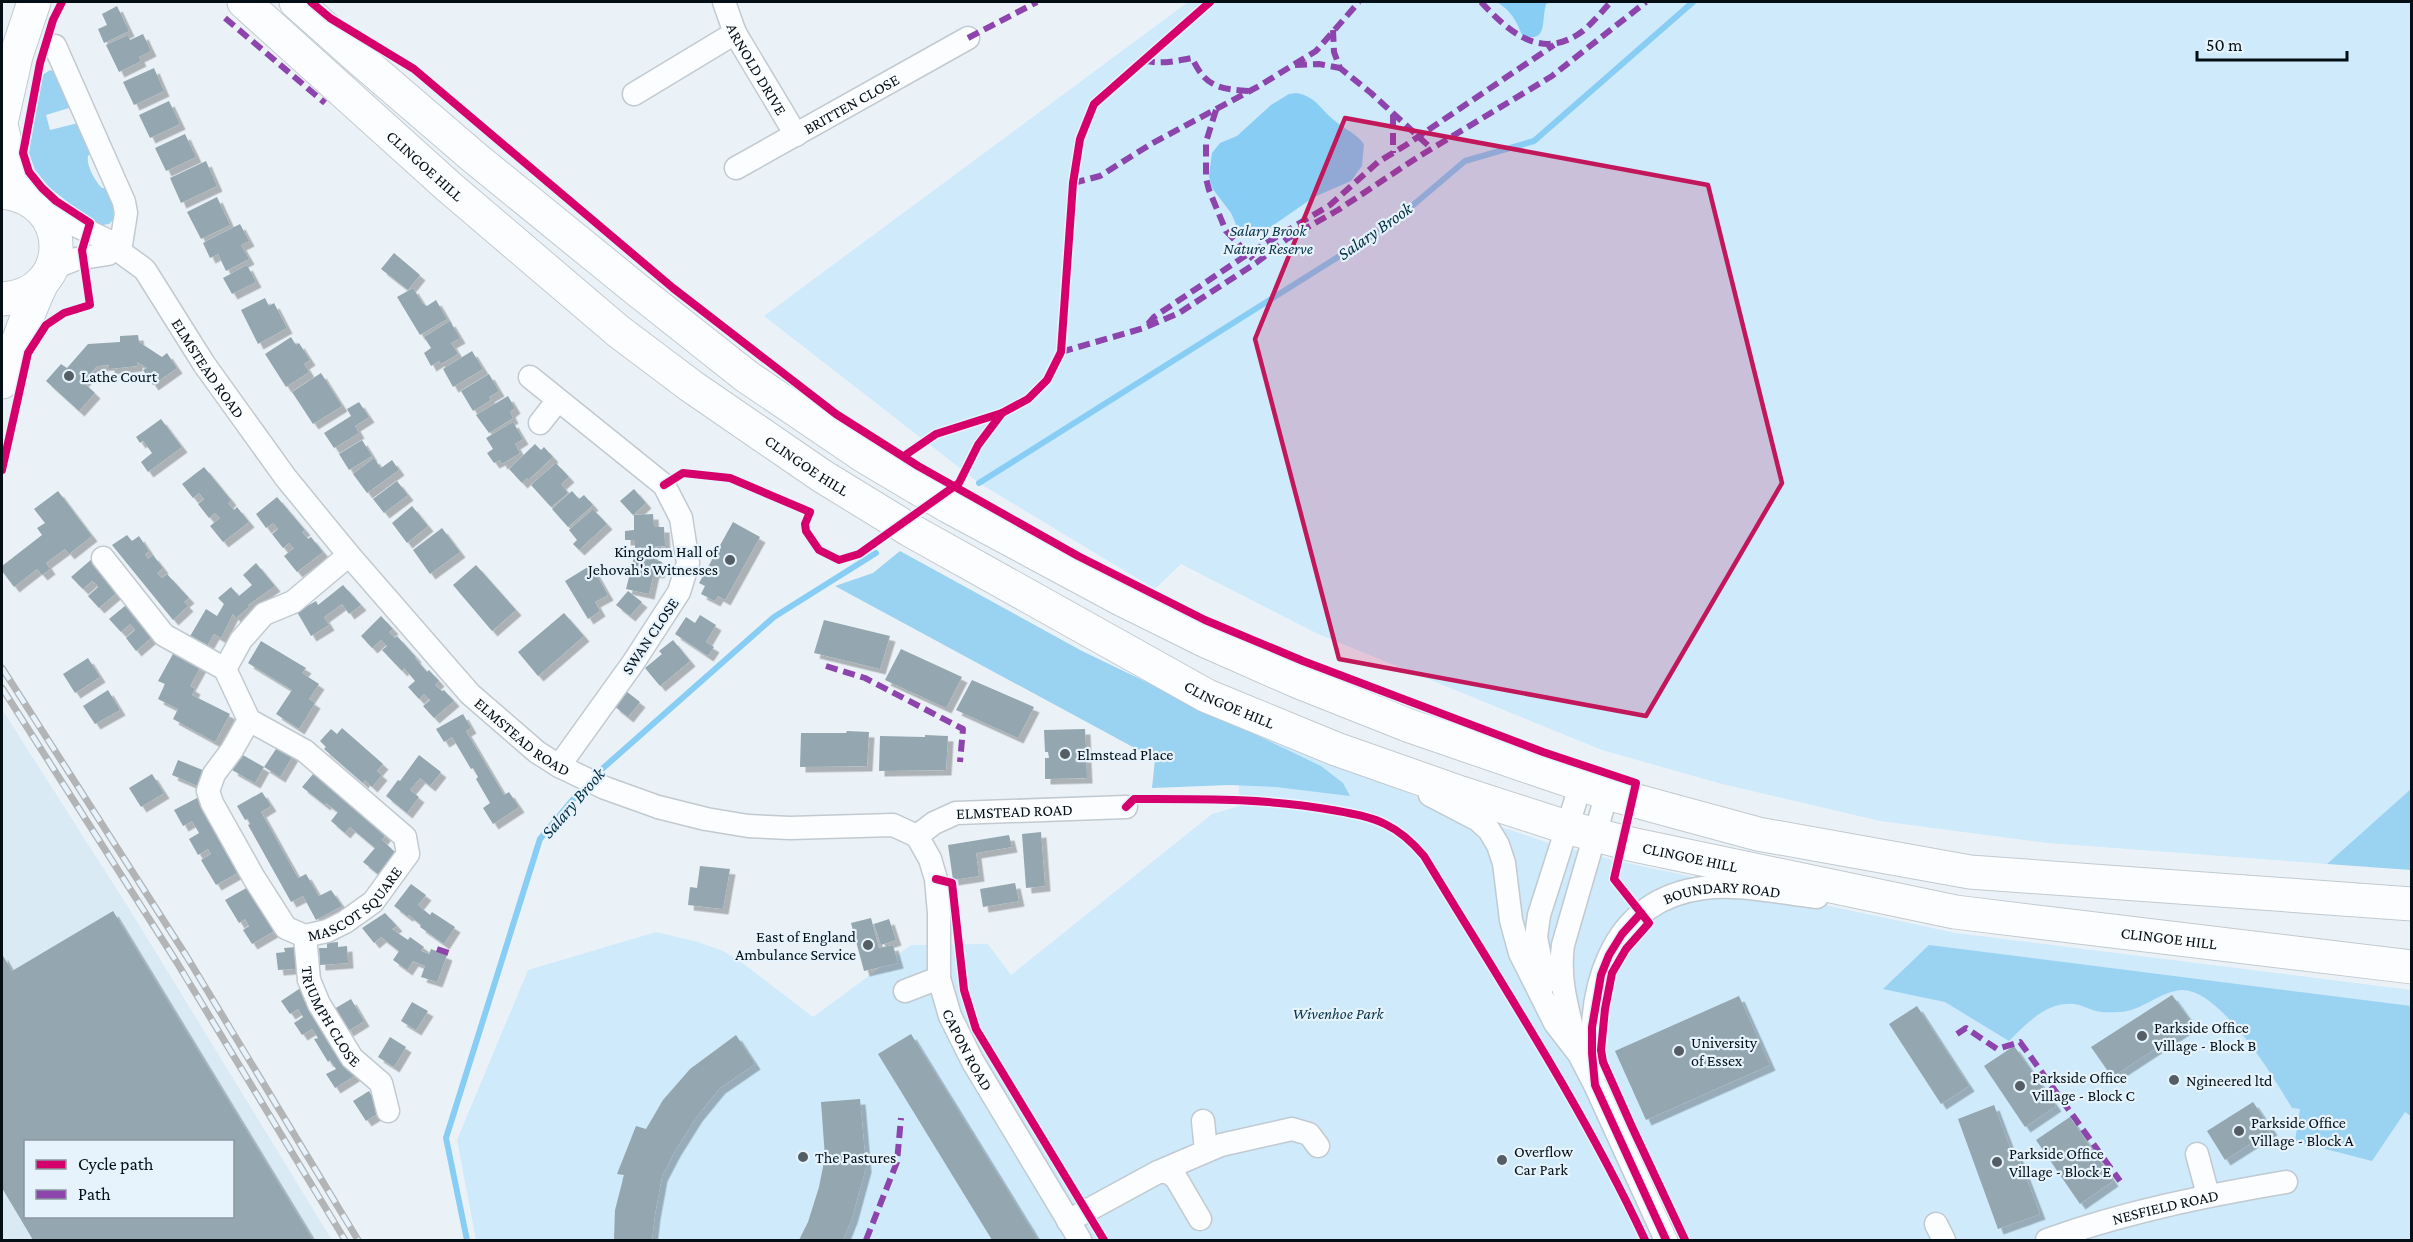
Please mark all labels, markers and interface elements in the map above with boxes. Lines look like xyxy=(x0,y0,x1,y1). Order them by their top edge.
street label: ARNOLD DRIVE xyxy=(724,21,791,118)
scale bar xyxy=(2197,24,2347,62)
text: 50 m xyxy=(2206,35,2243,55)
street label: BRITTEN CLOSE xyxy=(801,70,902,137)
street label: CLINGOE HILL xyxy=(384,127,467,204)
water label: Salary Brook xyxy=(1334,197,1417,264)
park label: Salary Brook Nature Reserve xyxy=(1223,222,1313,257)
street label: ELMSTEAD ROAD xyxy=(169,315,248,421)
place label: Lathe Court xyxy=(81,368,158,385)
marker: Lathe Court xyxy=(62,369,76,383)
street label: CLINGOE HILL xyxy=(762,431,852,499)
place label: Kingdom Hall of Jehovah's Witnesses xyxy=(586,543,719,579)
marker: Kingdom Hall of Jehovah's Witnesses xyxy=(723,553,737,567)
street label: SWAN CLOSE xyxy=(618,594,682,677)
street label: CLINGOE HILL xyxy=(1182,677,1277,731)
street label: ELMSTEAD ROAD xyxy=(472,694,573,779)
place label: Elmstead Place xyxy=(1077,746,1173,763)
marker: Elmstead Place xyxy=(1058,747,1072,761)
water label: Salary Brook xyxy=(537,763,610,842)
street label: ELMSTEAD ROAD xyxy=(956,800,1073,821)
street label: CLINGOE HILL xyxy=(1641,838,1739,875)
street label: MASCOT SQUARE xyxy=(306,863,405,944)
street label: BOUNDARY ROAD xyxy=(1660,878,1782,907)
street label: CLINGOE HILL xyxy=(2120,924,2218,952)
place label: East of England Ambulance Service xyxy=(735,928,857,963)
marker: East of England Ambulance Service xyxy=(861,938,875,952)
street label: TRIUMPH CLOSE xyxy=(299,965,364,1070)
park label: Wivenhoe Park xyxy=(1293,1005,1384,1022)
street label: CAPON ROAD xyxy=(940,1007,996,1093)
place label: Parkside Office Village - Block B xyxy=(2154,1019,2256,1055)
marker: Parkside Office Village - Block B xyxy=(2135,1029,2149,1043)
place label: University of Essex xyxy=(1691,1034,1758,1069)
marker: University of Essex xyxy=(1672,1044,1686,1058)
place label: Parkside Office Village - Block C xyxy=(2032,1069,2135,1105)
place label: Ngineered ltd xyxy=(2186,1072,2273,1090)
marker: Ngineered ltd xyxy=(2167,1073,2181,1087)
marker: Parkside Office Village - Block C xyxy=(2013,1079,2027,1093)
place label: Parkside Office Village - Block A xyxy=(2251,1114,2354,1150)
marker: Parkside Office Village - Block A xyxy=(2232,1124,2246,1138)
legend xyxy=(24,1140,234,1218)
place label: Overflow Car Park xyxy=(1514,1143,1573,1178)
place label: Parkside Office Village - Block E xyxy=(2009,1145,2111,1181)
place label: The Pastures xyxy=(815,1149,896,1166)
marker: The Pastures xyxy=(796,1150,810,1164)
marker: Overflow Car Park xyxy=(1495,1153,1509,1167)
text: Cycle path xyxy=(78,1154,154,1174)
marker: Parkside Office Village - Block E xyxy=(1990,1155,2004,1169)
text: Path xyxy=(78,1184,111,1204)
street label: NESFIELD ROAD xyxy=(2110,1186,2220,1227)

